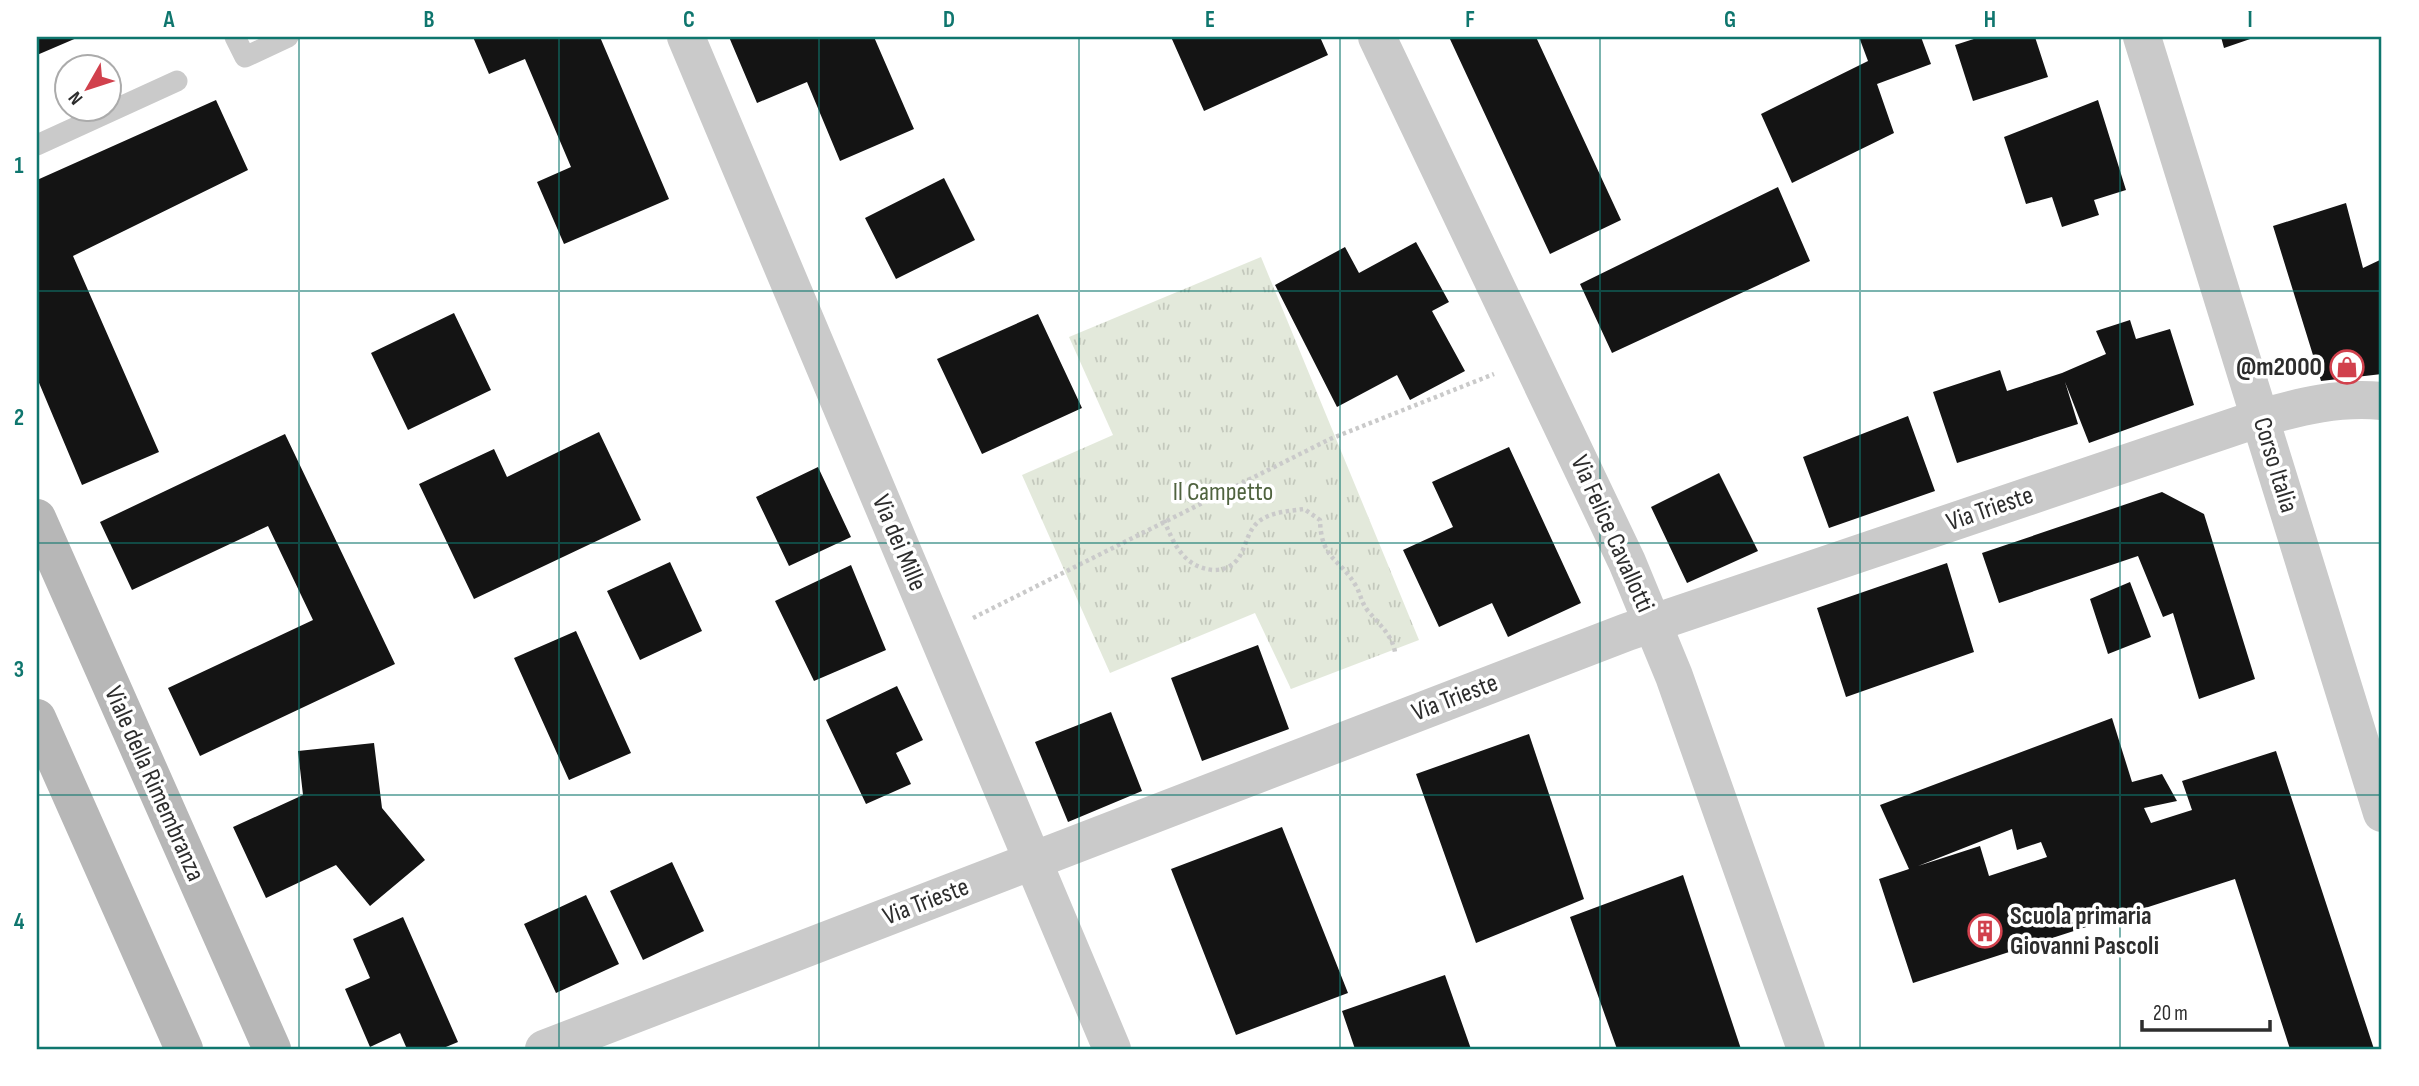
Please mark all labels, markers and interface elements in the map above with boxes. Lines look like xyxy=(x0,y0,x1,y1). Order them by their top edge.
text: A xyxy=(163,6,176,34)
text: B xyxy=(424,6,435,34)
text: C xyxy=(683,6,695,34)
text: D xyxy=(943,6,955,34)
text: E xyxy=(1205,6,1215,34)
text: F xyxy=(1465,6,1475,34)
text: G xyxy=(1724,6,1736,34)
text: H xyxy=(1984,6,1996,34)
text: I xyxy=(2247,6,2253,34)
north arrow xyxy=(52,52,122,122)
text: N xyxy=(64,87,88,109)
text: 1 xyxy=(14,152,24,180)
shop icon: @m2000 xyxy=(2328,348,2366,386)
place label: @m2000 xyxy=(2236,352,2322,383)
text: 2 xyxy=(14,404,24,432)
street label: Corso Italia xyxy=(2246,414,2304,516)
street label: Via Felice Cavallotti xyxy=(1564,451,1660,617)
park label: Il Campetto xyxy=(1173,477,1273,508)
street label: Via Trieste xyxy=(1943,480,2037,538)
street label: Via dei Mille xyxy=(865,490,933,596)
text: 3 xyxy=(14,656,24,684)
street label: Via Trieste xyxy=(1408,667,1502,729)
street label: Viale della Rimembranza xyxy=(97,682,211,886)
street label: Via Trieste xyxy=(879,871,973,933)
place label: Scuola primaria Giovanni Pascoli xyxy=(2010,901,2159,962)
text: 4 xyxy=(14,908,25,936)
building icon: Scuola primaria Giovanni Pascoli xyxy=(1966,912,2004,950)
scale bar xyxy=(2142,988,2270,1032)
text: 20 m xyxy=(2153,1001,2188,1026)

